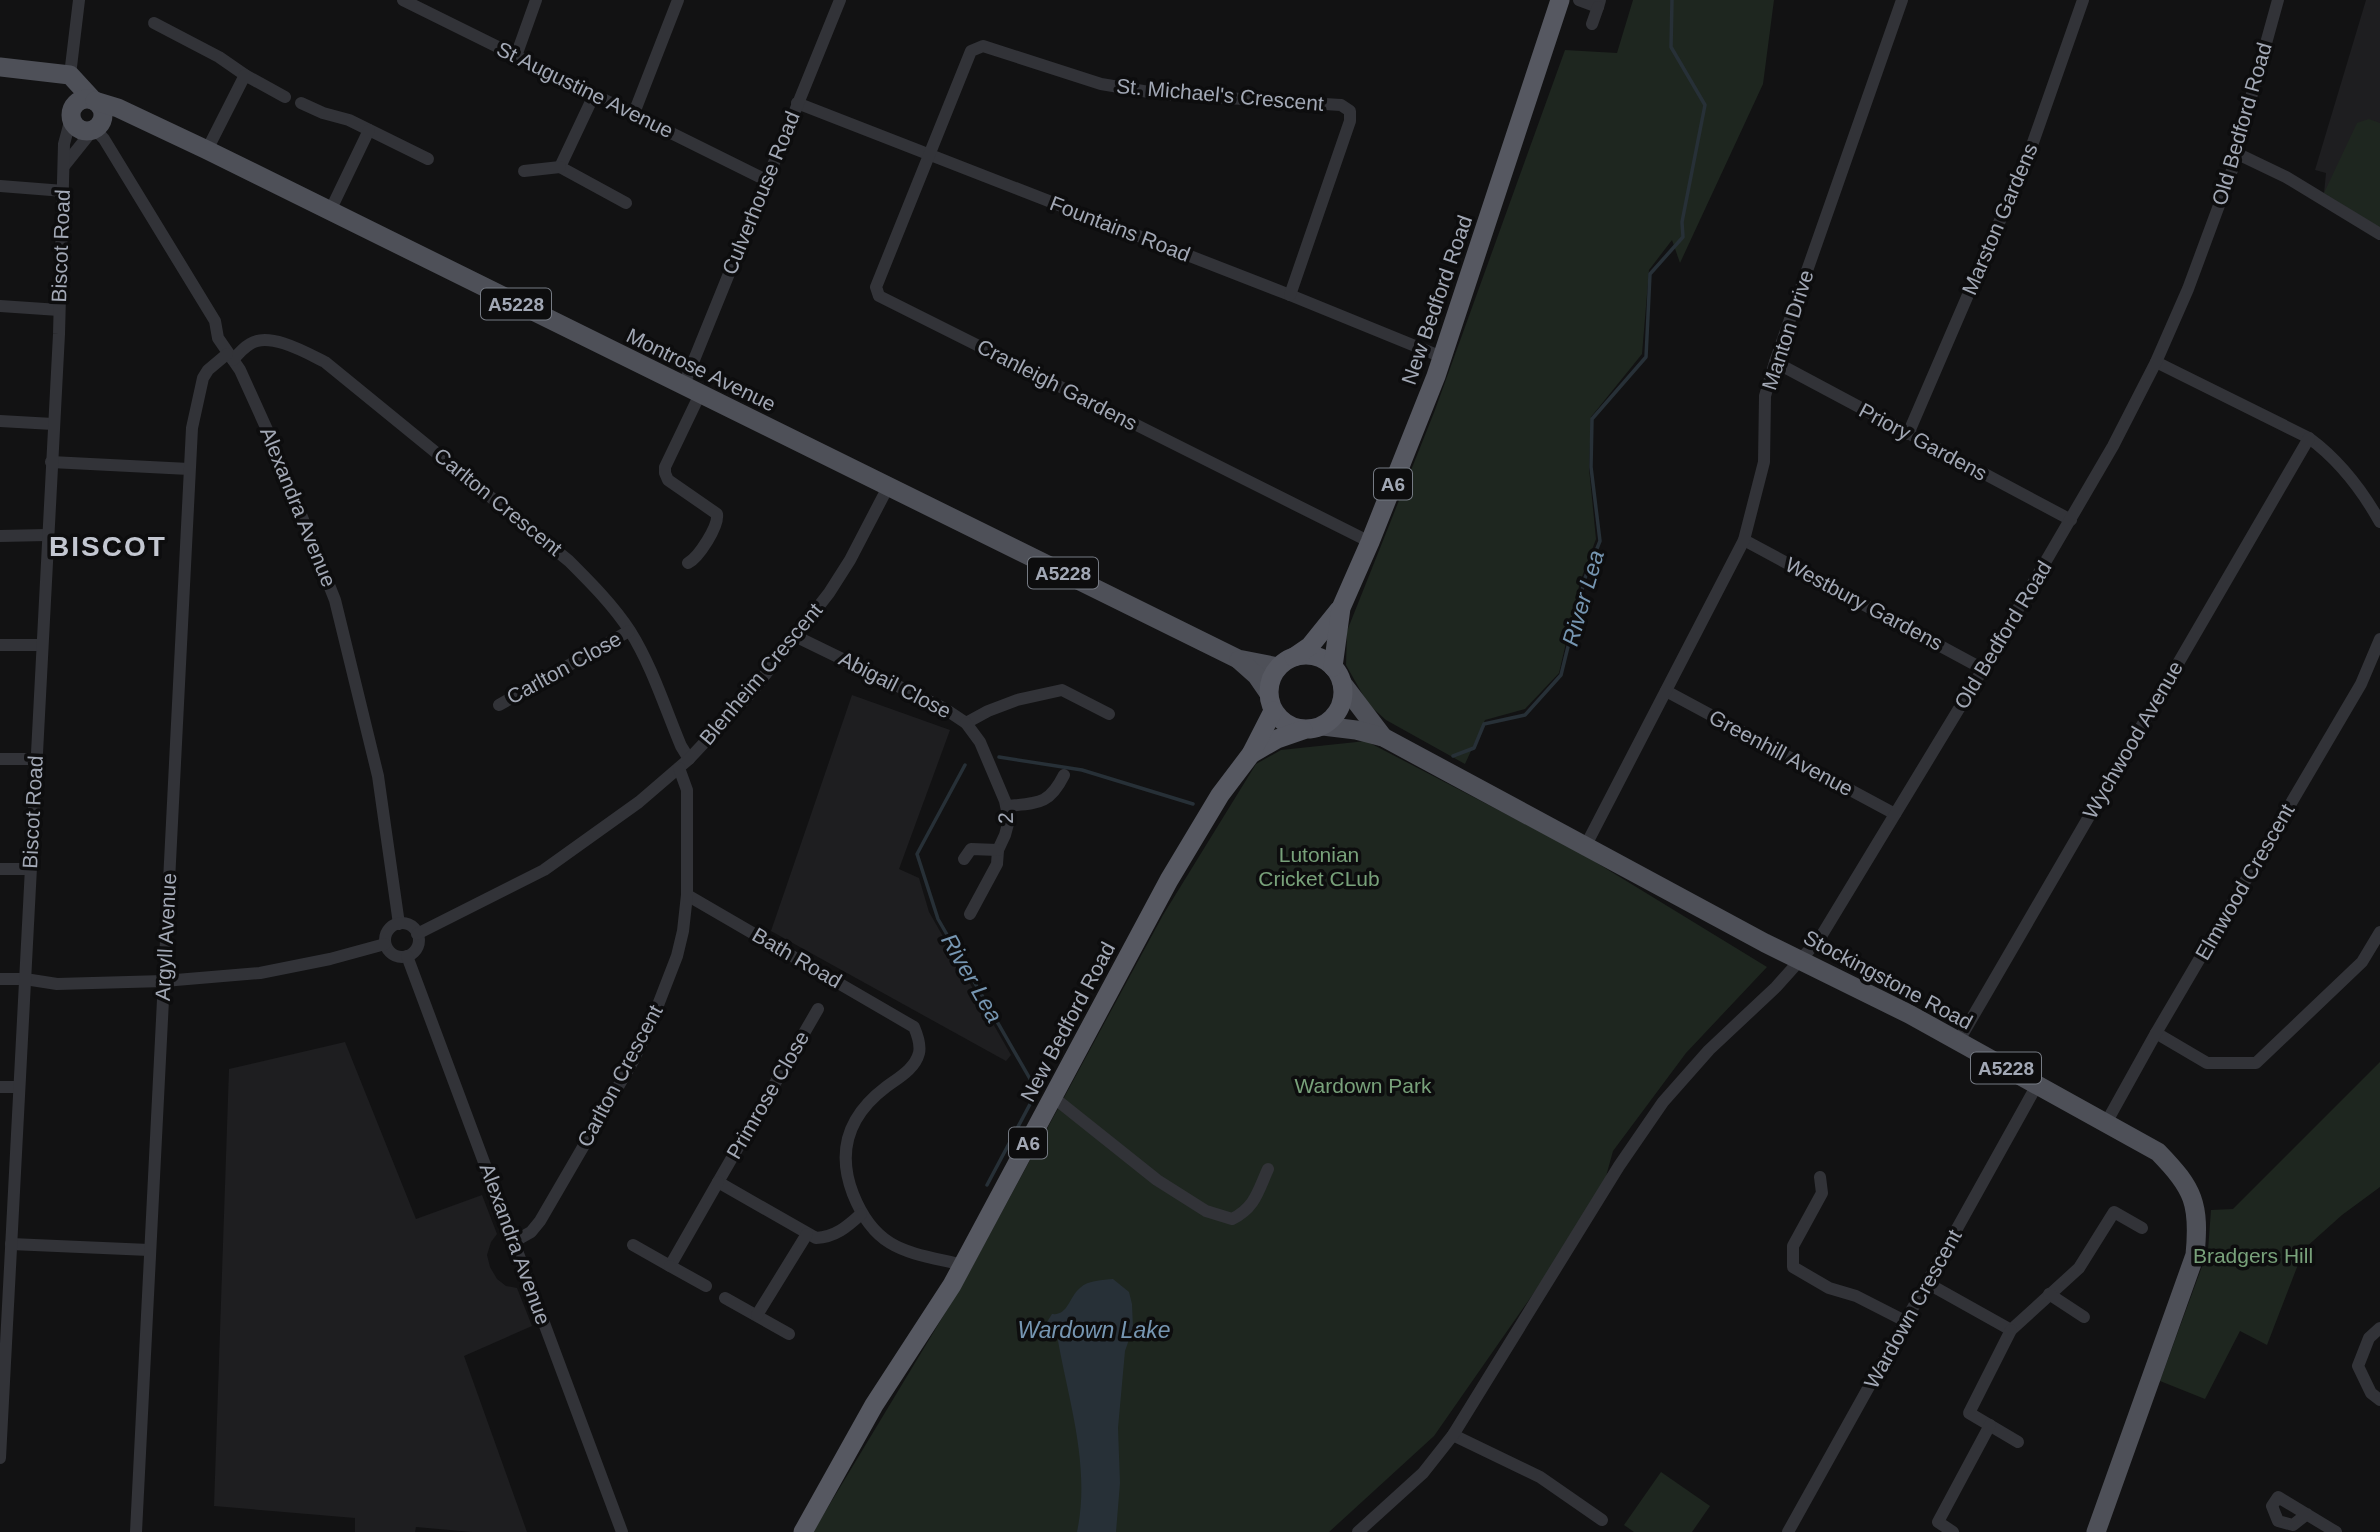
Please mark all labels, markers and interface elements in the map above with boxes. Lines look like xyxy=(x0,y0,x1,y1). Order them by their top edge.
street label: St Augustine Avenue xyxy=(493,37,677,142)
street label: Old Bedford Road xyxy=(2207,40,2276,208)
street label: St. Michael's Crescent xyxy=(1115,74,1325,115)
street label: Culverhouse Road xyxy=(717,108,804,278)
street label: Marston Gardens xyxy=(1957,140,2042,298)
street label: Biscot Road xyxy=(47,189,74,303)
street label: Fountains Road xyxy=(1047,191,1194,266)
street label: New Bedford Road xyxy=(1397,212,1476,387)
street label: Manton Drive xyxy=(1757,267,1818,393)
road number: A5228 xyxy=(481,288,551,320)
street label: Montrose Avenue xyxy=(623,323,780,416)
street label: Cranleigh Gardens xyxy=(973,334,1141,435)
street label: Priory Gardens xyxy=(1855,398,1991,485)
street label: Alexandra Avenue xyxy=(256,424,341,590)
street label: Carlton Crescent xyxy=(430,443,567,560)
road number: A6 xyxy=(1374,468,1412,499)
district label: BISCOT xyxy=(49,531,167,562)
water label: River Lea xyxy=(1557,547,1609,649)
street label: Westbury Gardens xyxy=(1782,552,1947,655)
street label: Old Bedford Road xyxy=(1949,557,2056,713)
road number: A5228 xyxy=(1028,558,1098,588)
street label: Blenheim Crescent xyxy=(695,598,827,749)
street label: Carlton Close xyxy=(503,627,625,708)
street label: Abigail Close xyxy=(835,646,955,723)
street label: Wychwood Avenue xyxy=(2078,657,2187,823)
street label: Greenhill Avenue xyxy=(1705,705,1857,800)
street label: Biscot Road xyxy=(18,755,47,869)
street label: Elmwood Crescent xyxy=(2191,800,2299,964)
street label: 2 xyxy=(994,812,1017,824)
park label: Lutonian Cricket CLub xyxy=(1258,843,1380,890)
street label: Argyll Avenue xyxy=(151,872,180,1002)
street label: Bath Road xyxy=(749,923,846,992)
street label: Stockingstone Road xyxy=(1800,925,1977,1034)
water label: River Lea xyxy=(936,929,1008,1027)
street label: New Bedford Road xyxy=(1016,938,1119,1105)
street label: Carlton Crescent xyxy=(572,1001,667,1151)
street label: Primrose Close xyxy=(722,1027,813,1163)
road number: A5228 xyxy=(1971,1052,2041,1084)
park label: Wardown Park xyxy=(1295,1074,1432,1097)
road number: A6 xyxy=(1009,1128,1047,1158)
street label: Alexandra Avenue xyxy=(476,1160,555,1328)
street label: Wardown Crescent xyxy=(1859,1225,1966,1392)
park label: Bradgers Hill xyxy=(2193,1244,2313,1267)
water label: Wardown Lake xyxy=(1018,1317,1171,1343)

